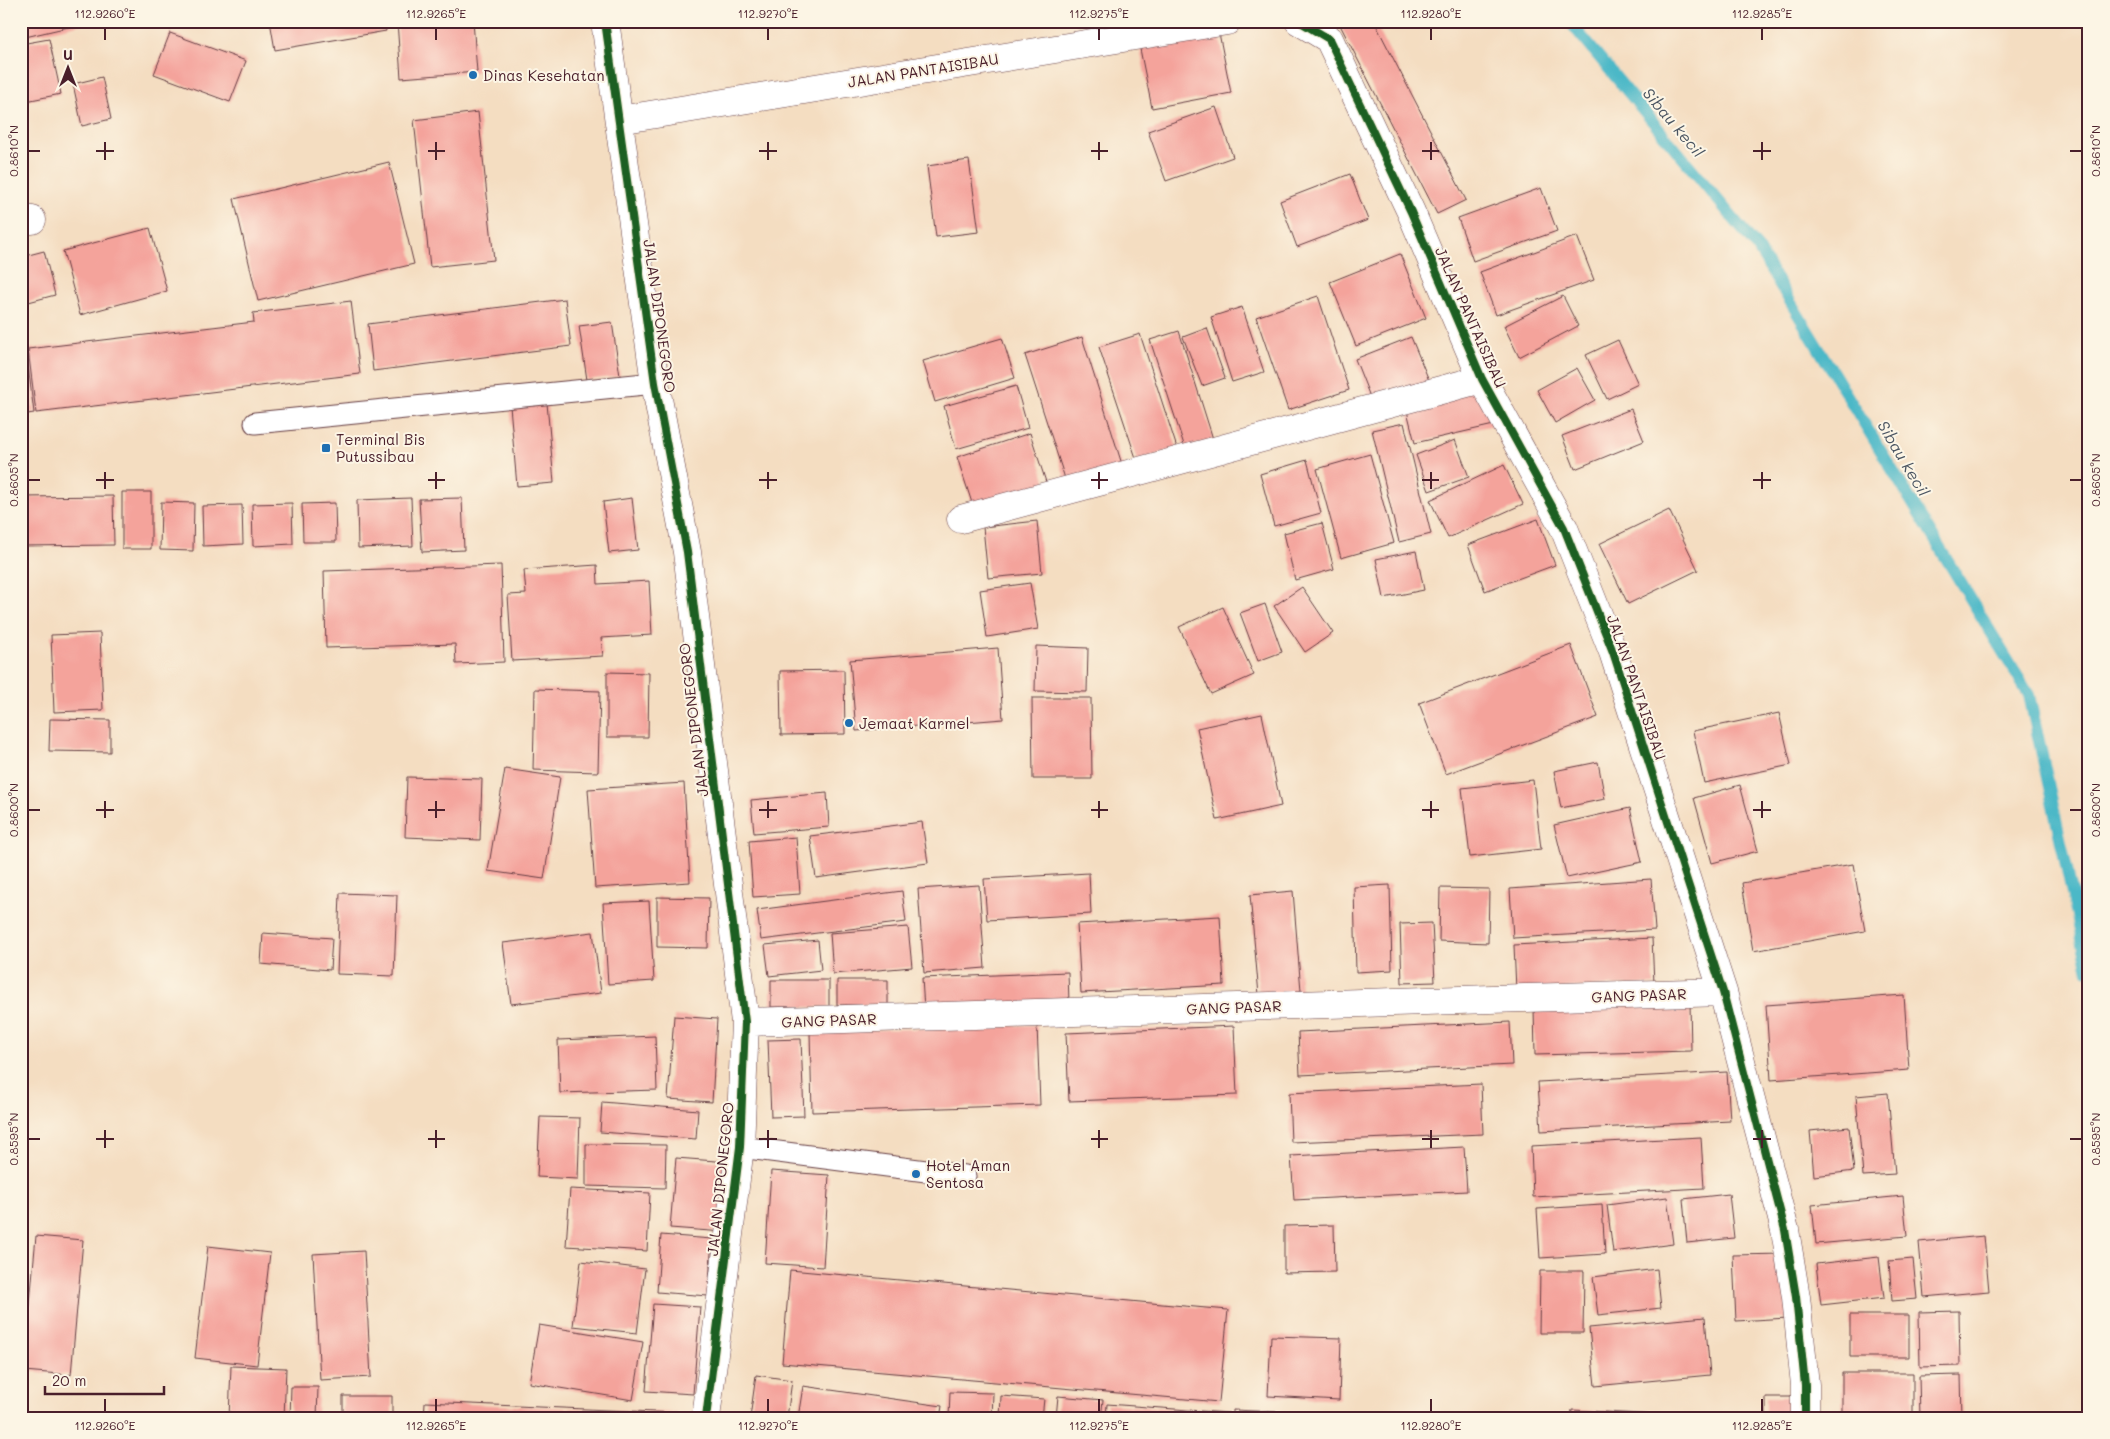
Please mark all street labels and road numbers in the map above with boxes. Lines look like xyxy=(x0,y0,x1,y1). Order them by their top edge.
street label: JALAN PANTAISIBAU xyxy=(846,48,1000,92)
street label: JALAN DIPONEGORO xyxy=(639,238,681,394)
street label: JALAN PANTAISIBAU xyxy=(1431,243,1511,391)
street label: JALAN PANTAISIBAU xyxy=(1603,612,1671,762)
street label: JALAN DIPONEGORO xyxy=(674,642,712,798)
street label: GANG PASAR xyxy=(1591,983,1687,1007)
street label: GANG PASAR xyxy=(1186,995,1282,1019)
street label: GANG PASAR xyxy=(781,1008,877,1032)
street label: JALAN DIPONEGORO xyxy=(702,1101,738,1257)

